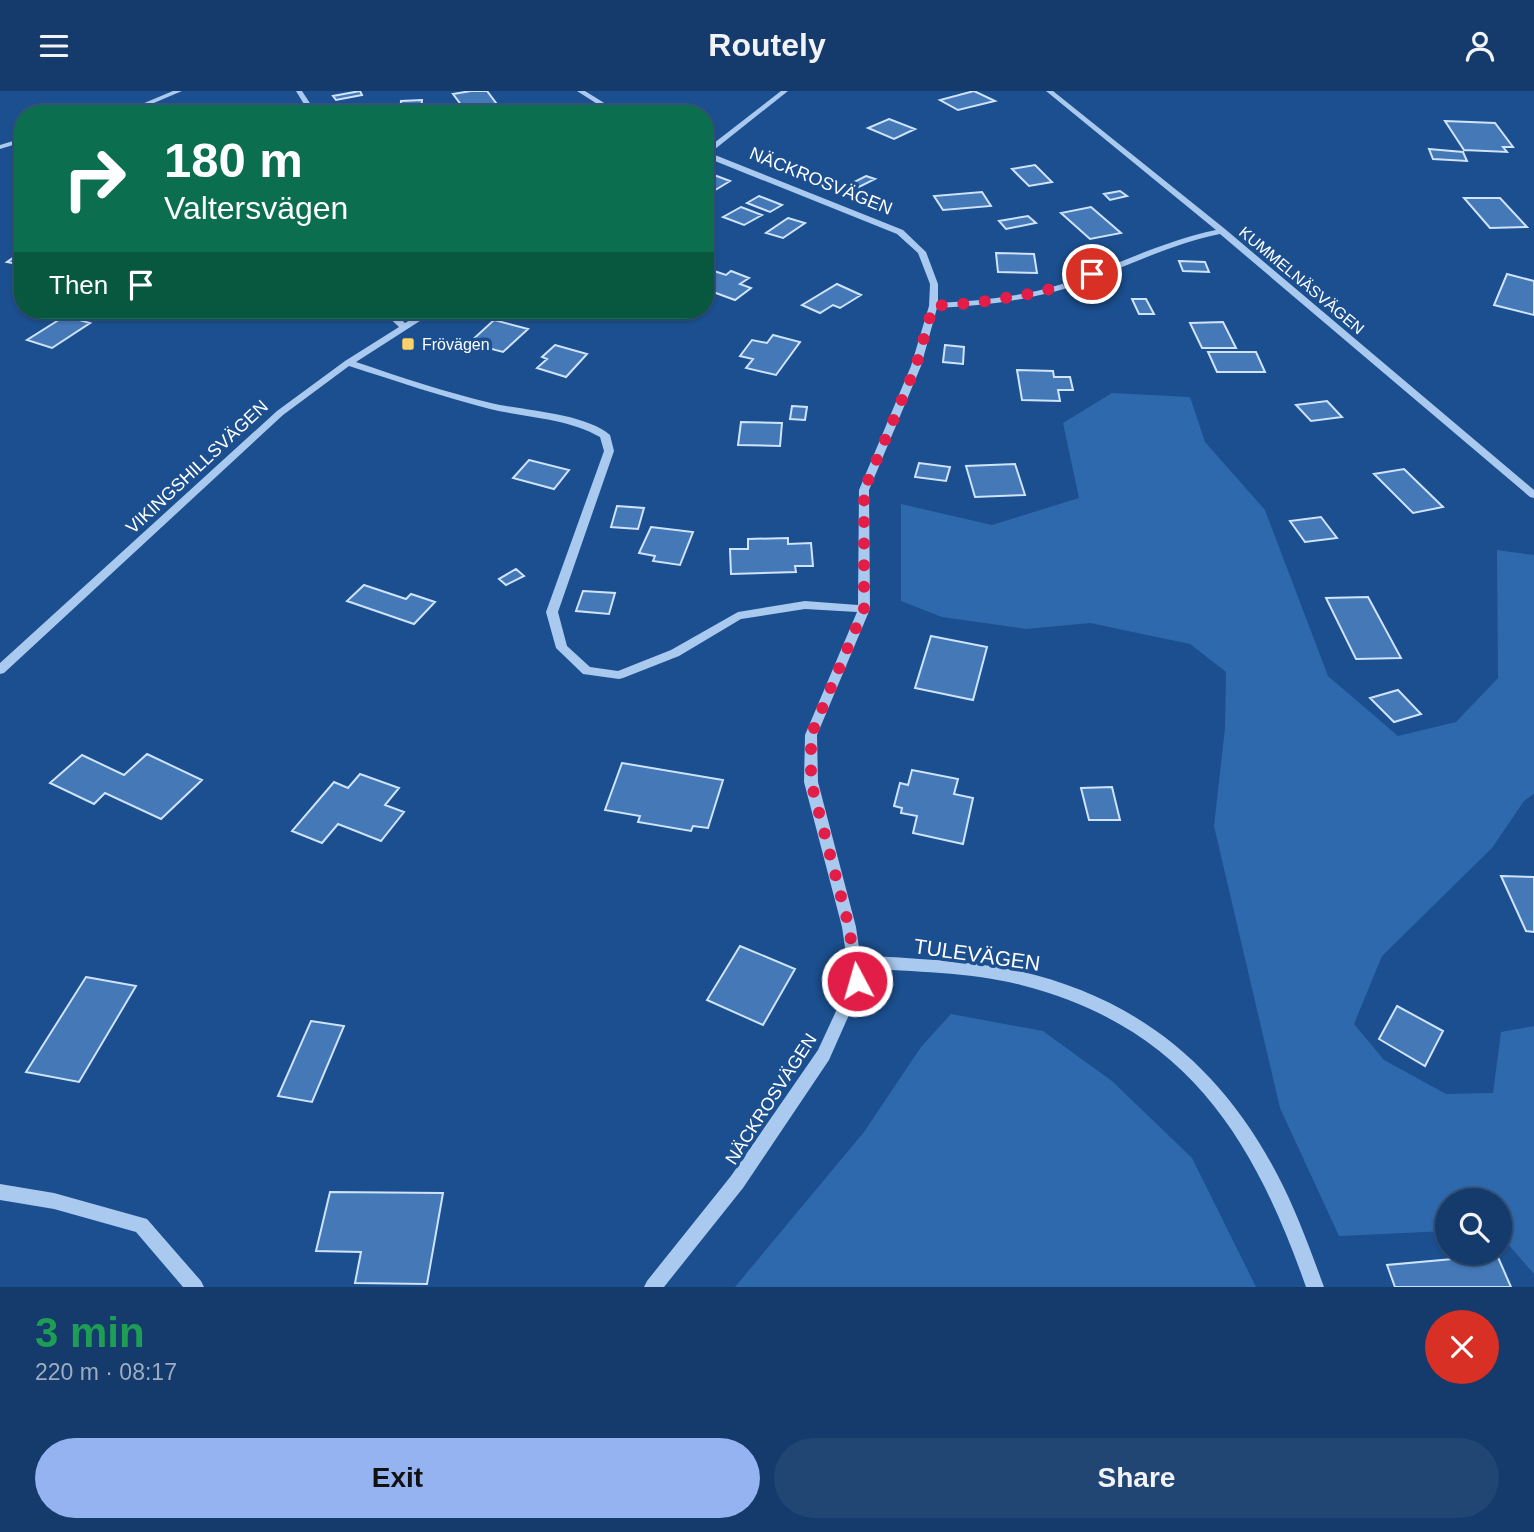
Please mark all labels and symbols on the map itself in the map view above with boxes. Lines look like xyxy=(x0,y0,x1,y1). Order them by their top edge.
street label: NÄCKROSVÄGEN xyxy=(747,143,895,219)
street label: KUMMELNÄSVÄGEN xyxy=(1236,223,1367,337)
pin xyxy=(1062,244,1122,304)
marker: Frövägen xyxy=(400,336,416,352)
place label: Frövägen xyxy=(422,336,490,353)
street label: VIKINGSHILLSVÄGEN xyxy=(122,396,272,538)
street label: TULEVÄGEN xyxy=(912,934,1042,975)
position arrow xyxy=(820,944,894,1018)
street label: NÄCKROSVÄGEN xyxy=(721,1030,821,1168)

